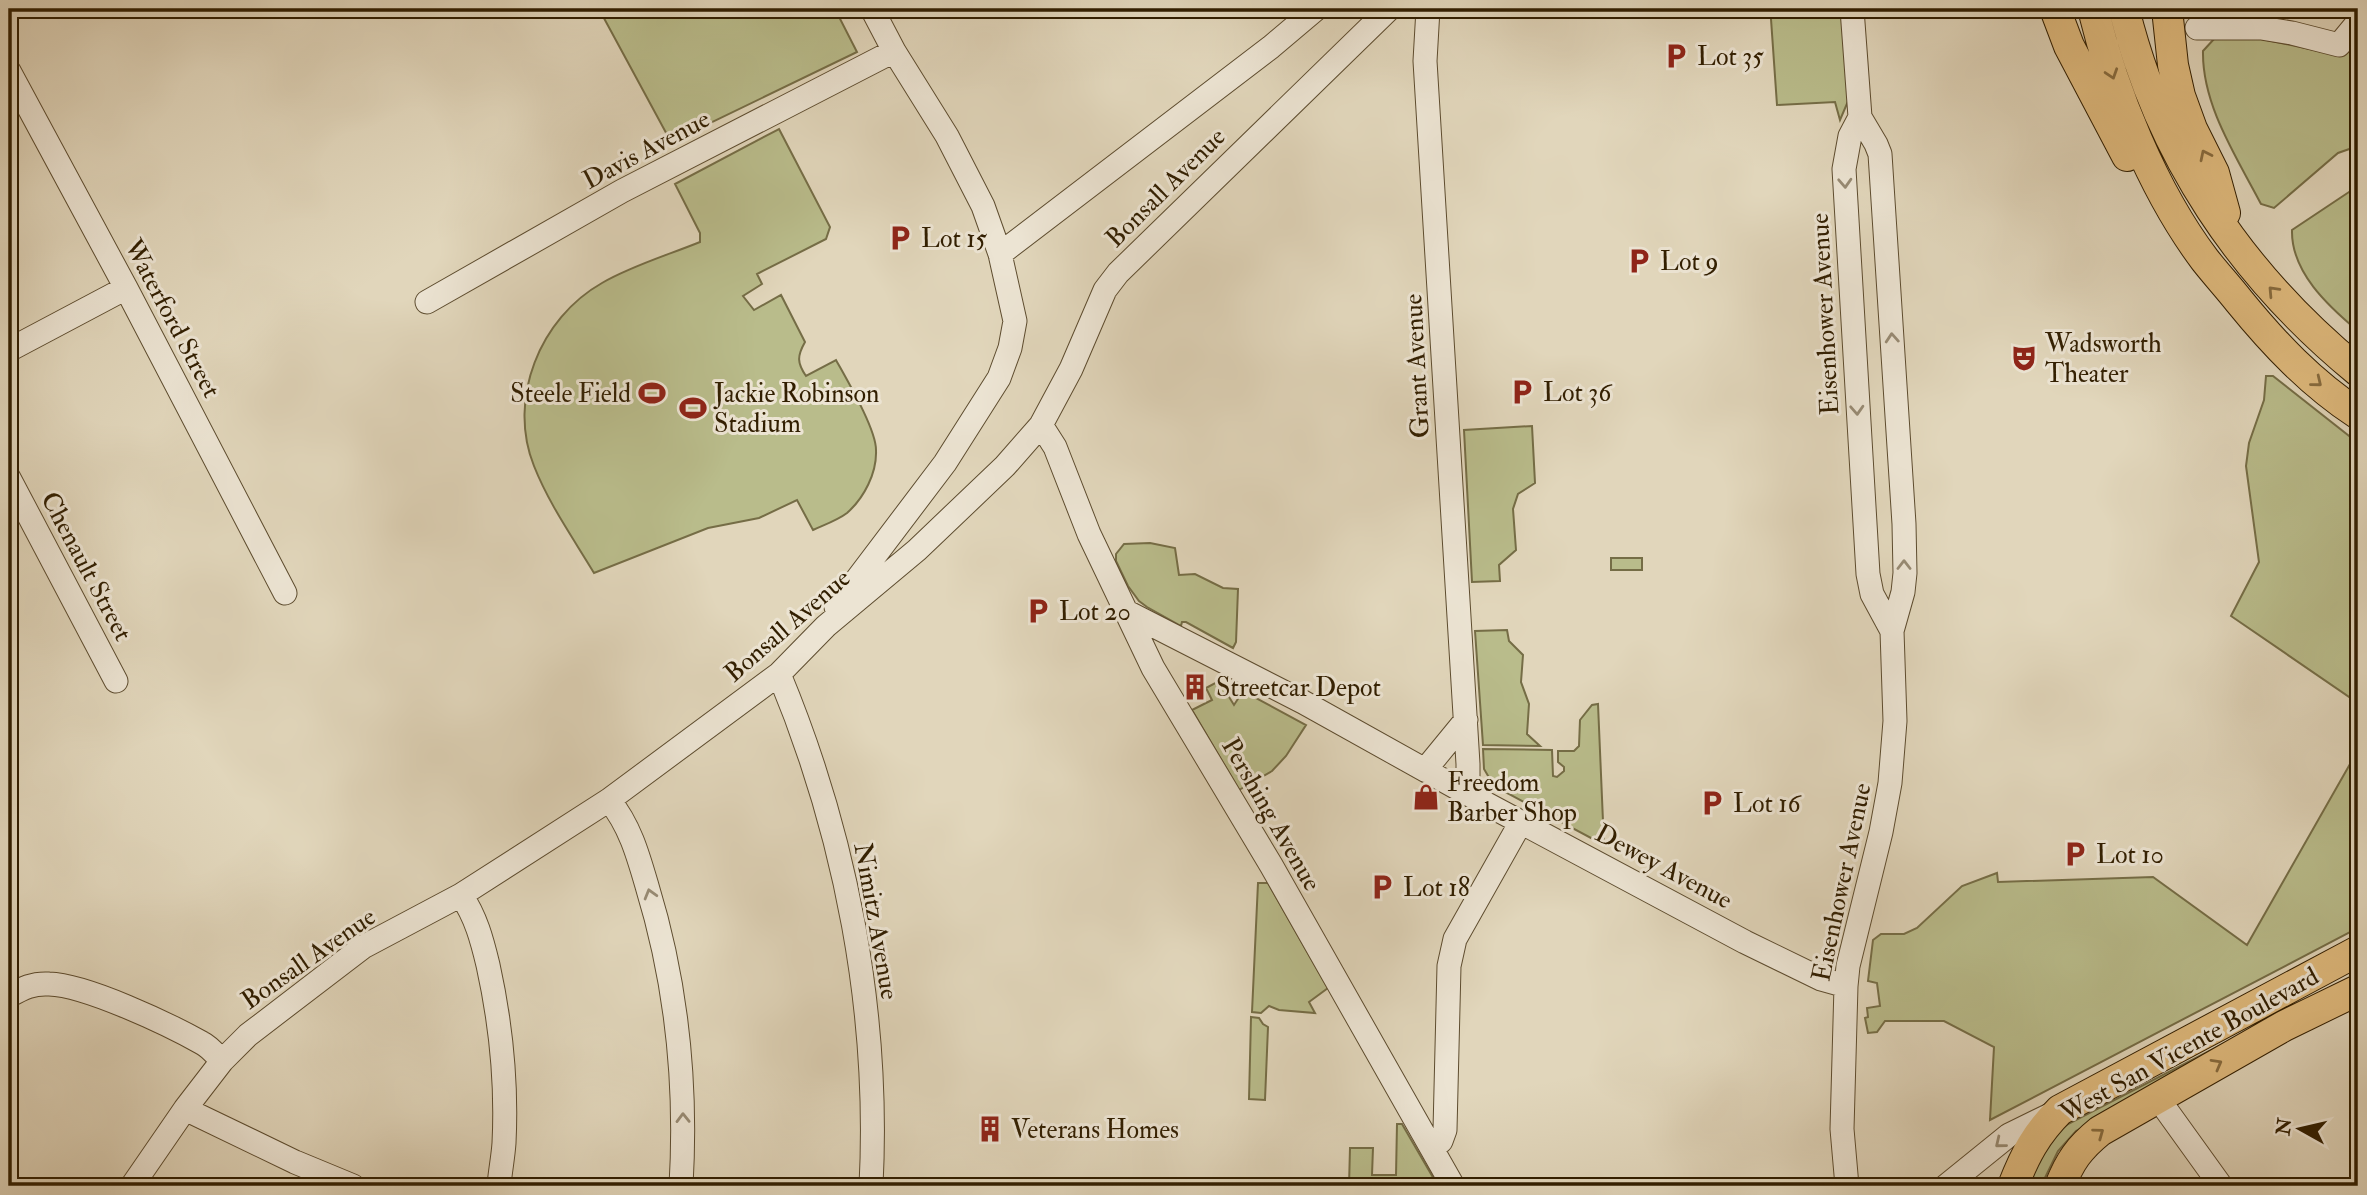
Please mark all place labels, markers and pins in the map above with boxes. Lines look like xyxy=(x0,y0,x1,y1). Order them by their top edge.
parking icon: Lot 35 xyxy=(1661,41,1691,71)
place label: Lot 35 xyxy=(1697,41,1764,73)
parking icon: Lot 15 xyxy=(885,223,915,253)
place label: Lot 15 xyxy=(921,223,988,255)
parking icon: Lot 9 xyxy=(1624,246,1654,276)
place label: Lot 9 xyxy=(1660,246,1719,278)
place label: Wadsworth Theater xyxy=(2044,328,2162,390)
theatre icon: Wadsworth Theater xyxy=(2009,343,2039,373)
parking icon: Lot 36 xyxy=(1507,377,1537,407)
place label: Lot 36 xyxy=(1543,377,1613,409)
place label: Steele Field xyxy=(510,378,631,410)
sports icon: Steele Field xyxy=(637,378,667,408)
place label: Jackie Robinson Stadium xyxy=(713,378,879,440)
sports icon: Jackie Robinson Stadium xyxy=(678,393,708,423)
parking icon: Lot 20 xyxy=(1023,596,1053,626)
place label: Lot 20 xyxy=(1059,596,1131,628)
building icon: Streetcar Depot xyxy=(1180,672,1210,702)
place label: Streetcar Depot xyxy=(1216,672,1381,705)
place label: Freedom Barber Shop xyxy=(1447,767,1577,830)
shop icon: Freedom Barber Shop xyxy=(1411,782,1441,812)
parking icon: Lot 16 xyxy=(1697,788,1727,818)
place label: Lot 16 xyxy=(1733,788,1803,820)
parking icon: Lot 10 xyxy=(2060,839,2090,869)
place label: Lot 10 xyxy=(2096,839,2164,871)
parking icon: Lot 18 xyxy=(1367,872,1397,902)
place label: Lot 18 xyxy=(1403,872,1470,904)
building icon: Veterans Homes xyxy=(975,1114,1005,1144)
place label: Veterans Homes xyxy=(1011,1114,1179,1146)

